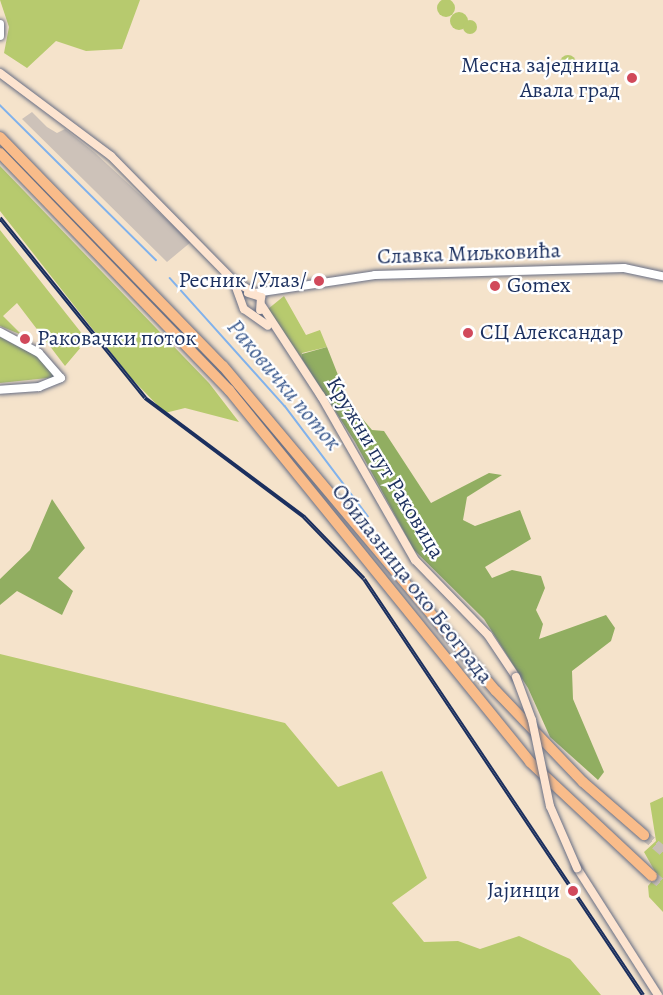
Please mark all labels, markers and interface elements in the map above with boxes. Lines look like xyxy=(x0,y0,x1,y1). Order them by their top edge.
place label: Месна заједница Авала град xyxy=(461,52,620,104)
marker: Месна заједница Авала град xyxy=(625,71,639,85)
street label: Славка Миљковића xyxy=(377,238,561,270)
place label: Ресник /Улаз/ xyxy=(178,268,307,294)
place label: Gomex xyxy=(507,273,570,299)
marker: Ресник /Улаз/ xyxy=(312,274,326,288)
marker: Gomex xyxy=(488,279,502,293)
water label: Раковички поток xyxy=(221,313,347,457)
place label: СЦ Александар xyxy=(480,320,623,346)
place label: Раковачки поток xyxy=(37,326,197,352)
marker: СЦ Александар xyxy=(461,326,475,340)
marker: Раковачки поток xyxy=(18,332,32,346)
street label: Кружни пут Раковица xyxy=(320,372,450,564)
street label: Обилазница око Београда xyxy=(326,479,498,689)
place label: Јајинци xyxy=(487,878,560,904)
marker: Јајинци xyxy=(564,882,582,900)

